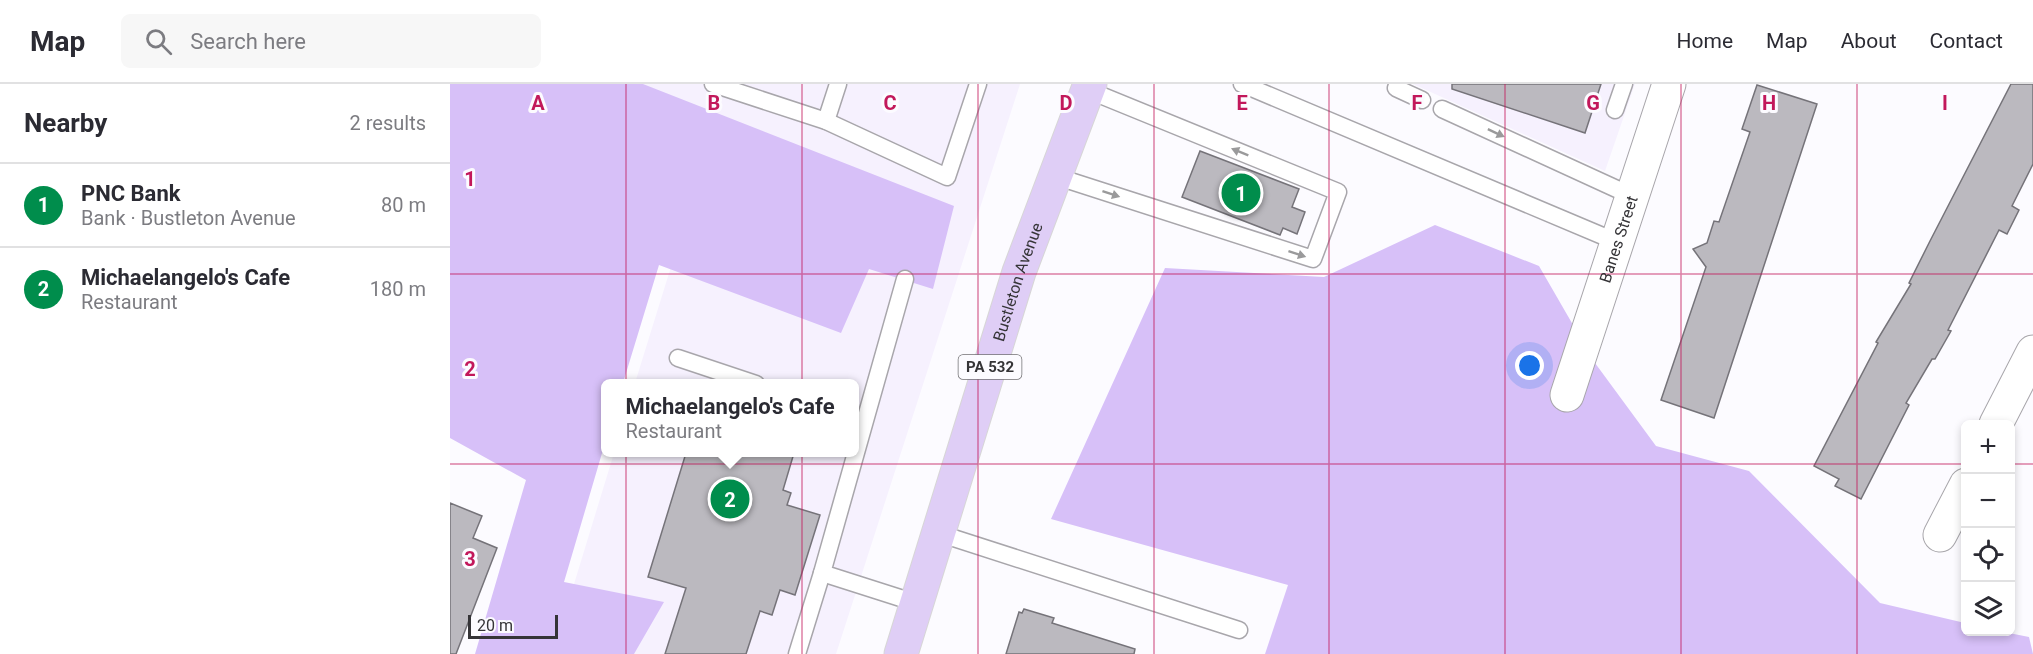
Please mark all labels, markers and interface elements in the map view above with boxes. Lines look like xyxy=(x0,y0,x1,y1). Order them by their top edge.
search box xyxy=(121,14,541,68)
text: Map xyxy=(30,25,85,58)
icon: search xyxy=(142,25,175,58)
text: Search here xyxy=(190,29,306,54)
text: Home xyxy=(1677,29,1733,53)
text: Map xyxy=(1766,29,1808,53)
text: About xyxy=(1841,29,1897,53)
text: Contact xyxy=(1930,29,2003,53)
text: A xyxy=(531,91,545,115)
text: B xyxy=(708,91,720,115)
text: C xyxy=(883,91,897,115)
text: D xyxy=(1060,91,1073,115)
text: E xyxy=(1236,91,1248,115)
text: F xyxy=(1412,91,1423,115)
text: G xyxy=(1586,91,1600,115)
text: H xyxy=(1762,91,1776,115)
text: I xyxy=(1942,91,1948,115)
text: Nearby xyxy=(24,108,107,138)
text: 2 results xyxy=(350,111,426,135)
one-way arrow xyxy=(1487,129,1504,138)
one-way arrow xyxy=(1231,147,1249,156)
text: 1 xyxy=(464,167,476,191)
pin: 1 xyxy=(1222,170,1260,216)
text: PNC Bank xyxy=(81,181,180,206)
one-way arrow xyxy=(1102,190,1120,199)
text: 1 xyxy=(38,193,49,217)
text: 80 m xyxy=(381,193,426,217)
street label: Banes Street xyxy=(1595,193,1641,285)
text: Bank · Bustleton Avenue xyxy=(81,206,296,230)
street label: Bustleton Avenue xyxy=(989,220,1046,343)
one-way arrow xyxy=(1288,249,1306,259)
text: Michaelangelo's Cafe xyxy=(81,265,290,290)
text: 2 xyxy=(38,277,49,301)
text: 180 m xyxy=(370,277,426,301)
text: Restaurant xyxy=(81,290,178,314)
your location xyxy=(1515,351,1544,380)
road number: PA 532 xyxy=(958,355,1022,379)
text: 2 xyxy=(464,357,476,381)
popup xyxy=(601,379,859,457)
text: Michaelangelo's Cafe xyxy=(625,394,835,419)
text: Restaurant xyxy=(625,419,722,443)
map controls xyxy=(1961,420,2015,636)
button: + xyxy=(1961,420,2015,474)
button: − xyxy=(1961,474,2015,528)
pin: 2 xyxy=(710,476,750,522)
button: locate xyxy=(1961,528,2015,582)
text: 3 xyxy=(464,547,476,571)
button: layers xyxy=(1961,582,2015,636)
scale bar xyxy=(468,612,558,640)
text: 20 m xyxy=(477,616,513,635)

